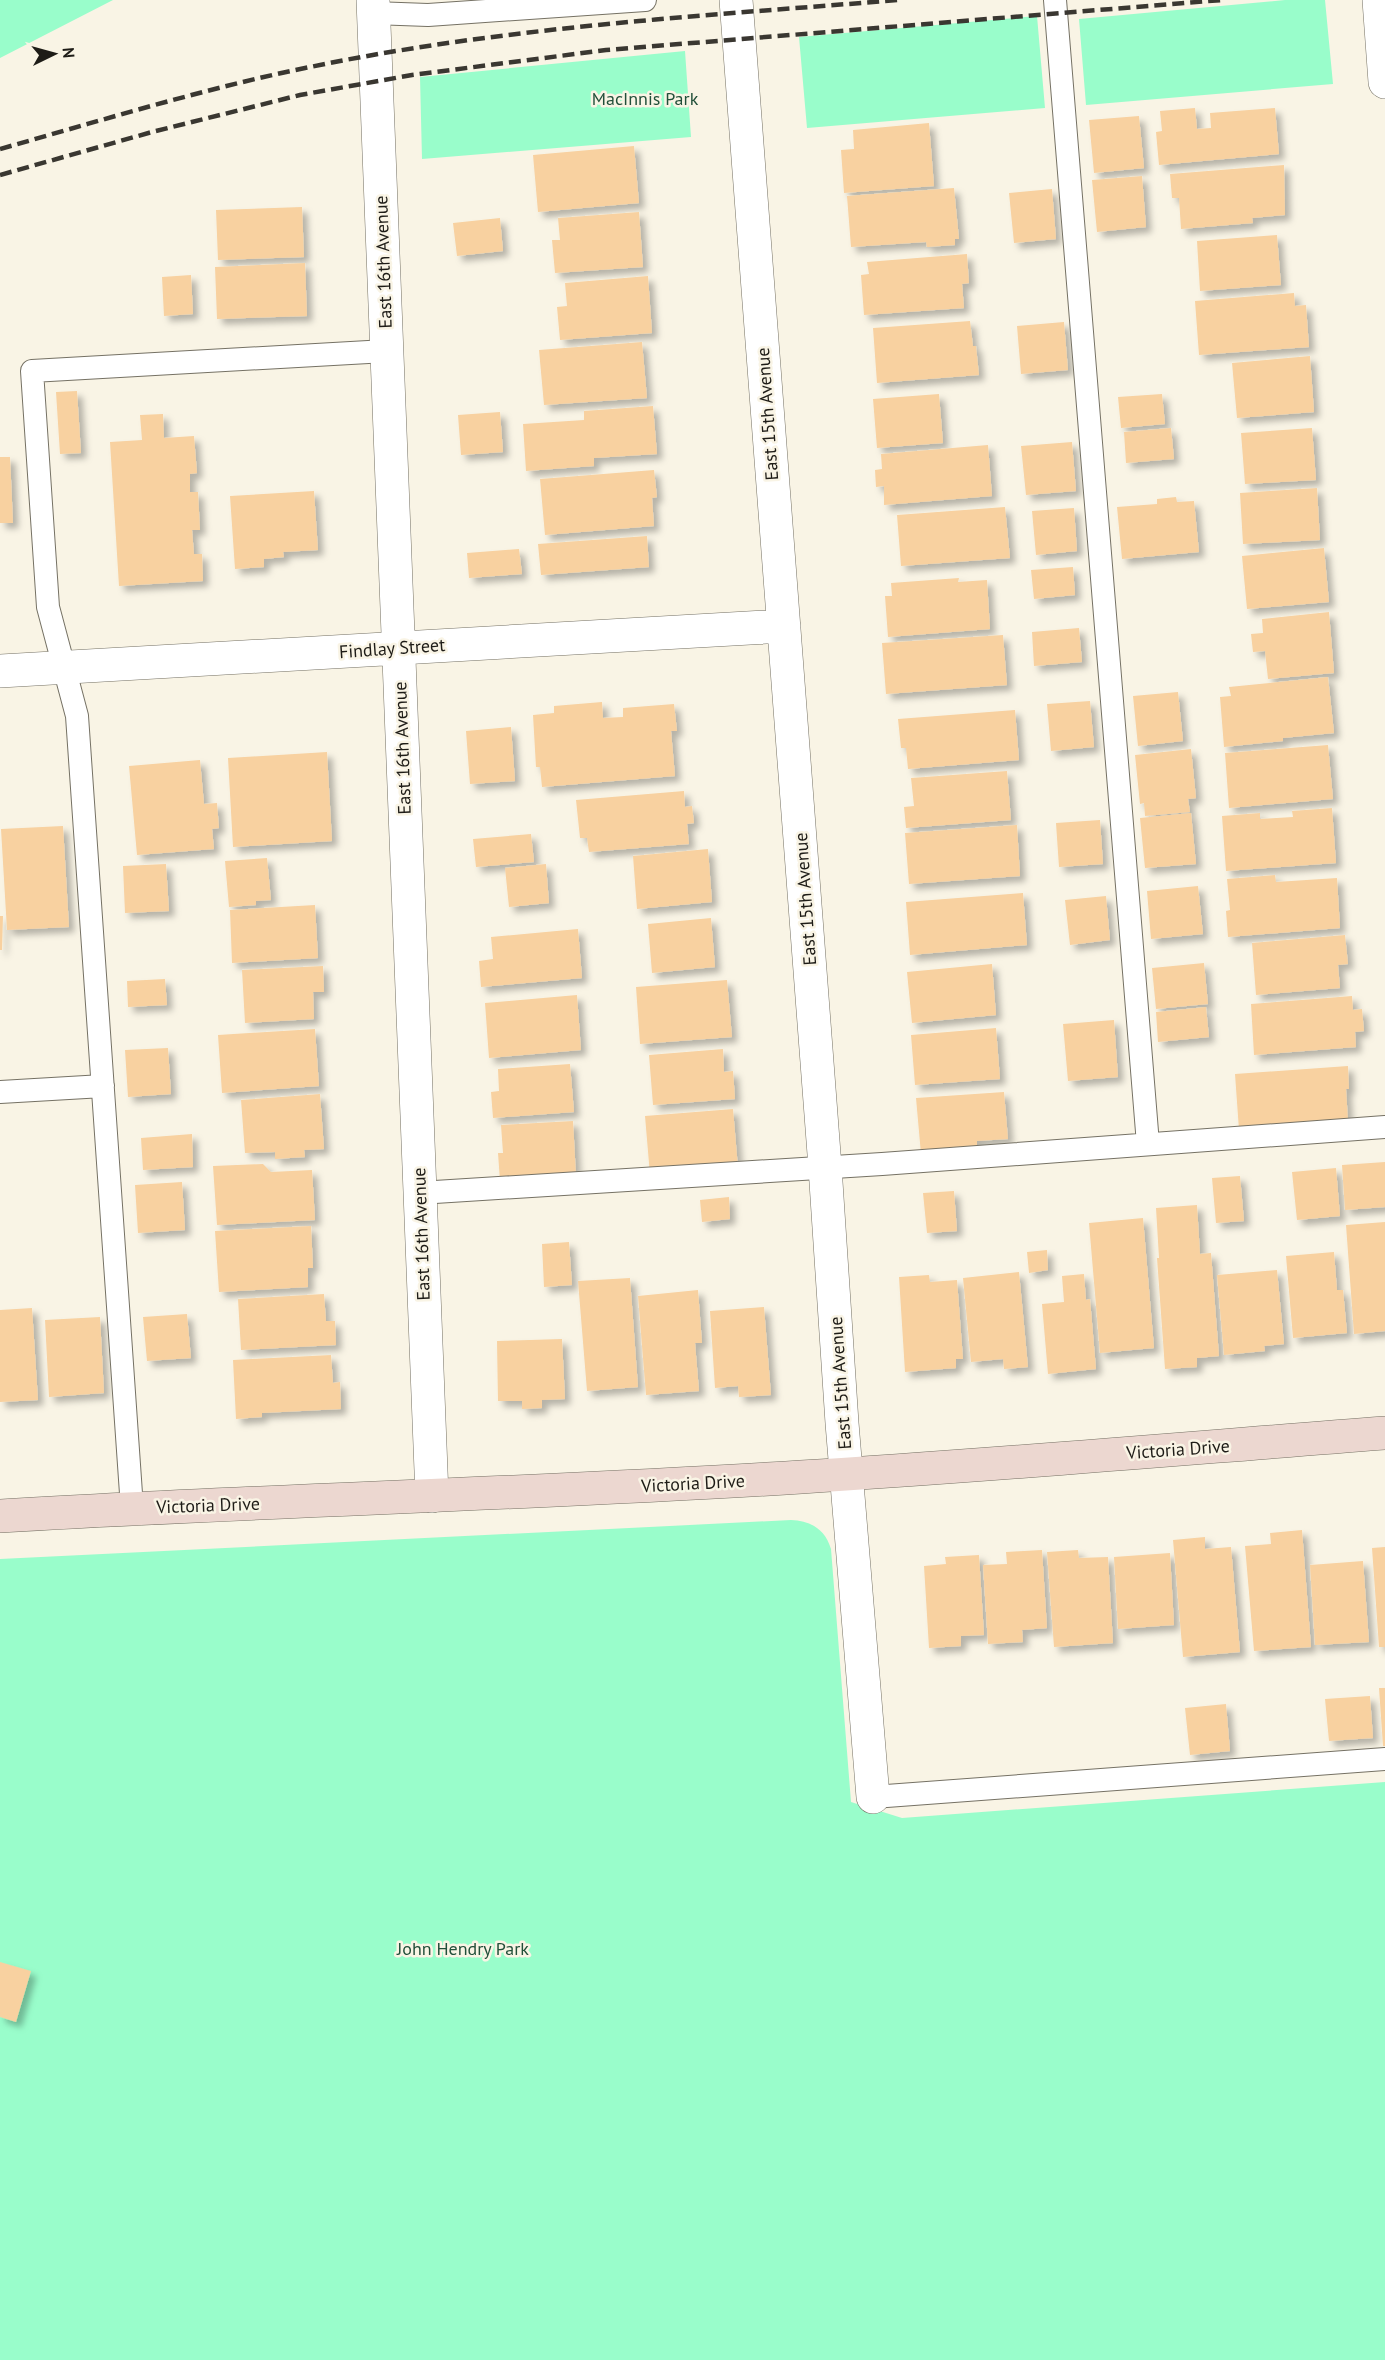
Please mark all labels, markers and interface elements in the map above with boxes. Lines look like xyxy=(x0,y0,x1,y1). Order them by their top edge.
north arrow xyxy=(24,24,84,84)
text: N xyxy=(59,47,79,59)
park label: MacInnis Park xyxy=(592,87,699,110)
street label: East 16th Avenue xyxy=(369,195,397,329)
street label: East 15th Avenue xyxy=(751,347,783,481)
street label: Findlay Street xyxy=(338,633,446,663)
street label: East 16th Avenue xyxy=(388,681,416,815)
street label: East 15th Avenue xyxy=(789,832,821,966)
street label: East 16th Avenue xyxy=(407,1167,435,1301)
street label: East 15th Avenue xyxy=(824,1316,856,1450)
street label: Victoria Drive xyxy=(1124,1434,1231,1464)
street label: Victoria Drive xyxy=(640,1469,745,1497)
street label: Victoria Drive xyxy=(155,1492,260,1518)
park label: John Hendry Park xyxy=(396,1937,529,1960)

